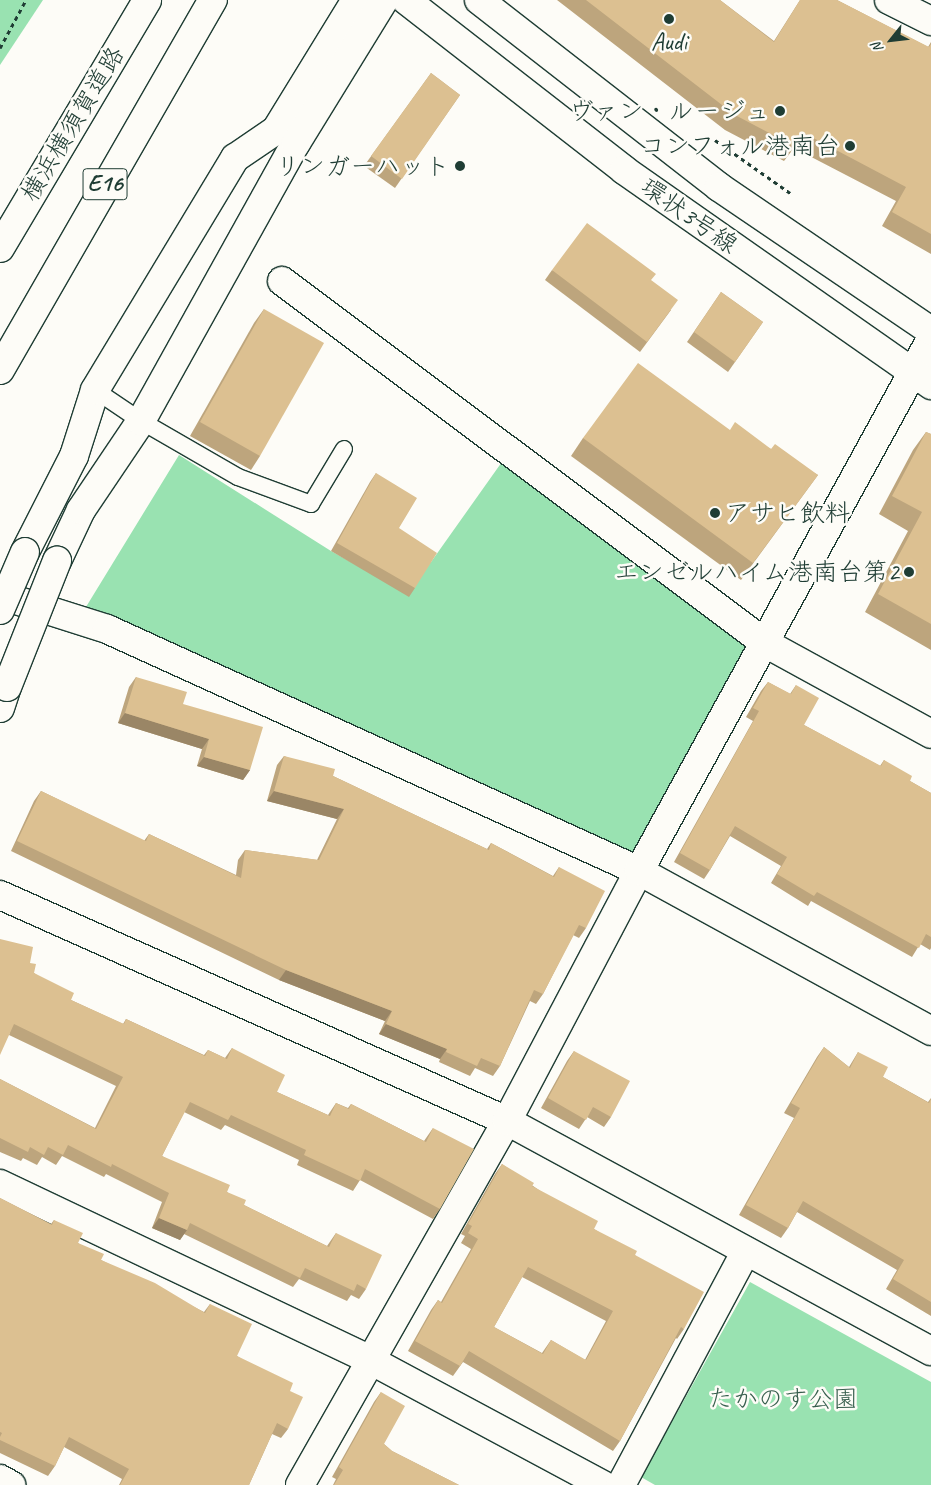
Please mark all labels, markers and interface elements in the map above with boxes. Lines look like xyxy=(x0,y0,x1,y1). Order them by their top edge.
marker: Audi xyxy=(663,13,675,25)
north arrow xyxy=(866,15,916,65)
place label: Audi xyxy=(651,27,687,57)
text: N xyxy=(868,40,887,55)
street label: 横浜横須賀道路 xyxy=(15,41,131,207)
place label: ヴァン・ルージュ xyxy=(569,96,770,126)
marker: ヴァン・ルージュ xyxy=(774,105,786,117)
place label: コンフォル港南台 xyxy=(640,131,840,161)
marker: コンフォル港南台 xyxy=(844,140,856,152)
place label: リンガーハット xyxy=(275,151,450,181)
marker: リンガーハット xyxy=(454,160,466,172)
road number: E16 xyxy=(82,162,128,205)
street label: 環状3号線 xyxy=(635,172,743,260)
place label: アサヒ飲料 xyxy=(725,498,850,528)
marker: アサヒ飲料 xyxy=(709,507,721,519)
place label: エンゼルハイム港南台第2 xyxy=(613,557,899,587)
marker: エンゼルハイム港南台第2 xyxy=(903,566,915,578)
park label: たかのす公園 xyxy=(708,1384,858,1414)

